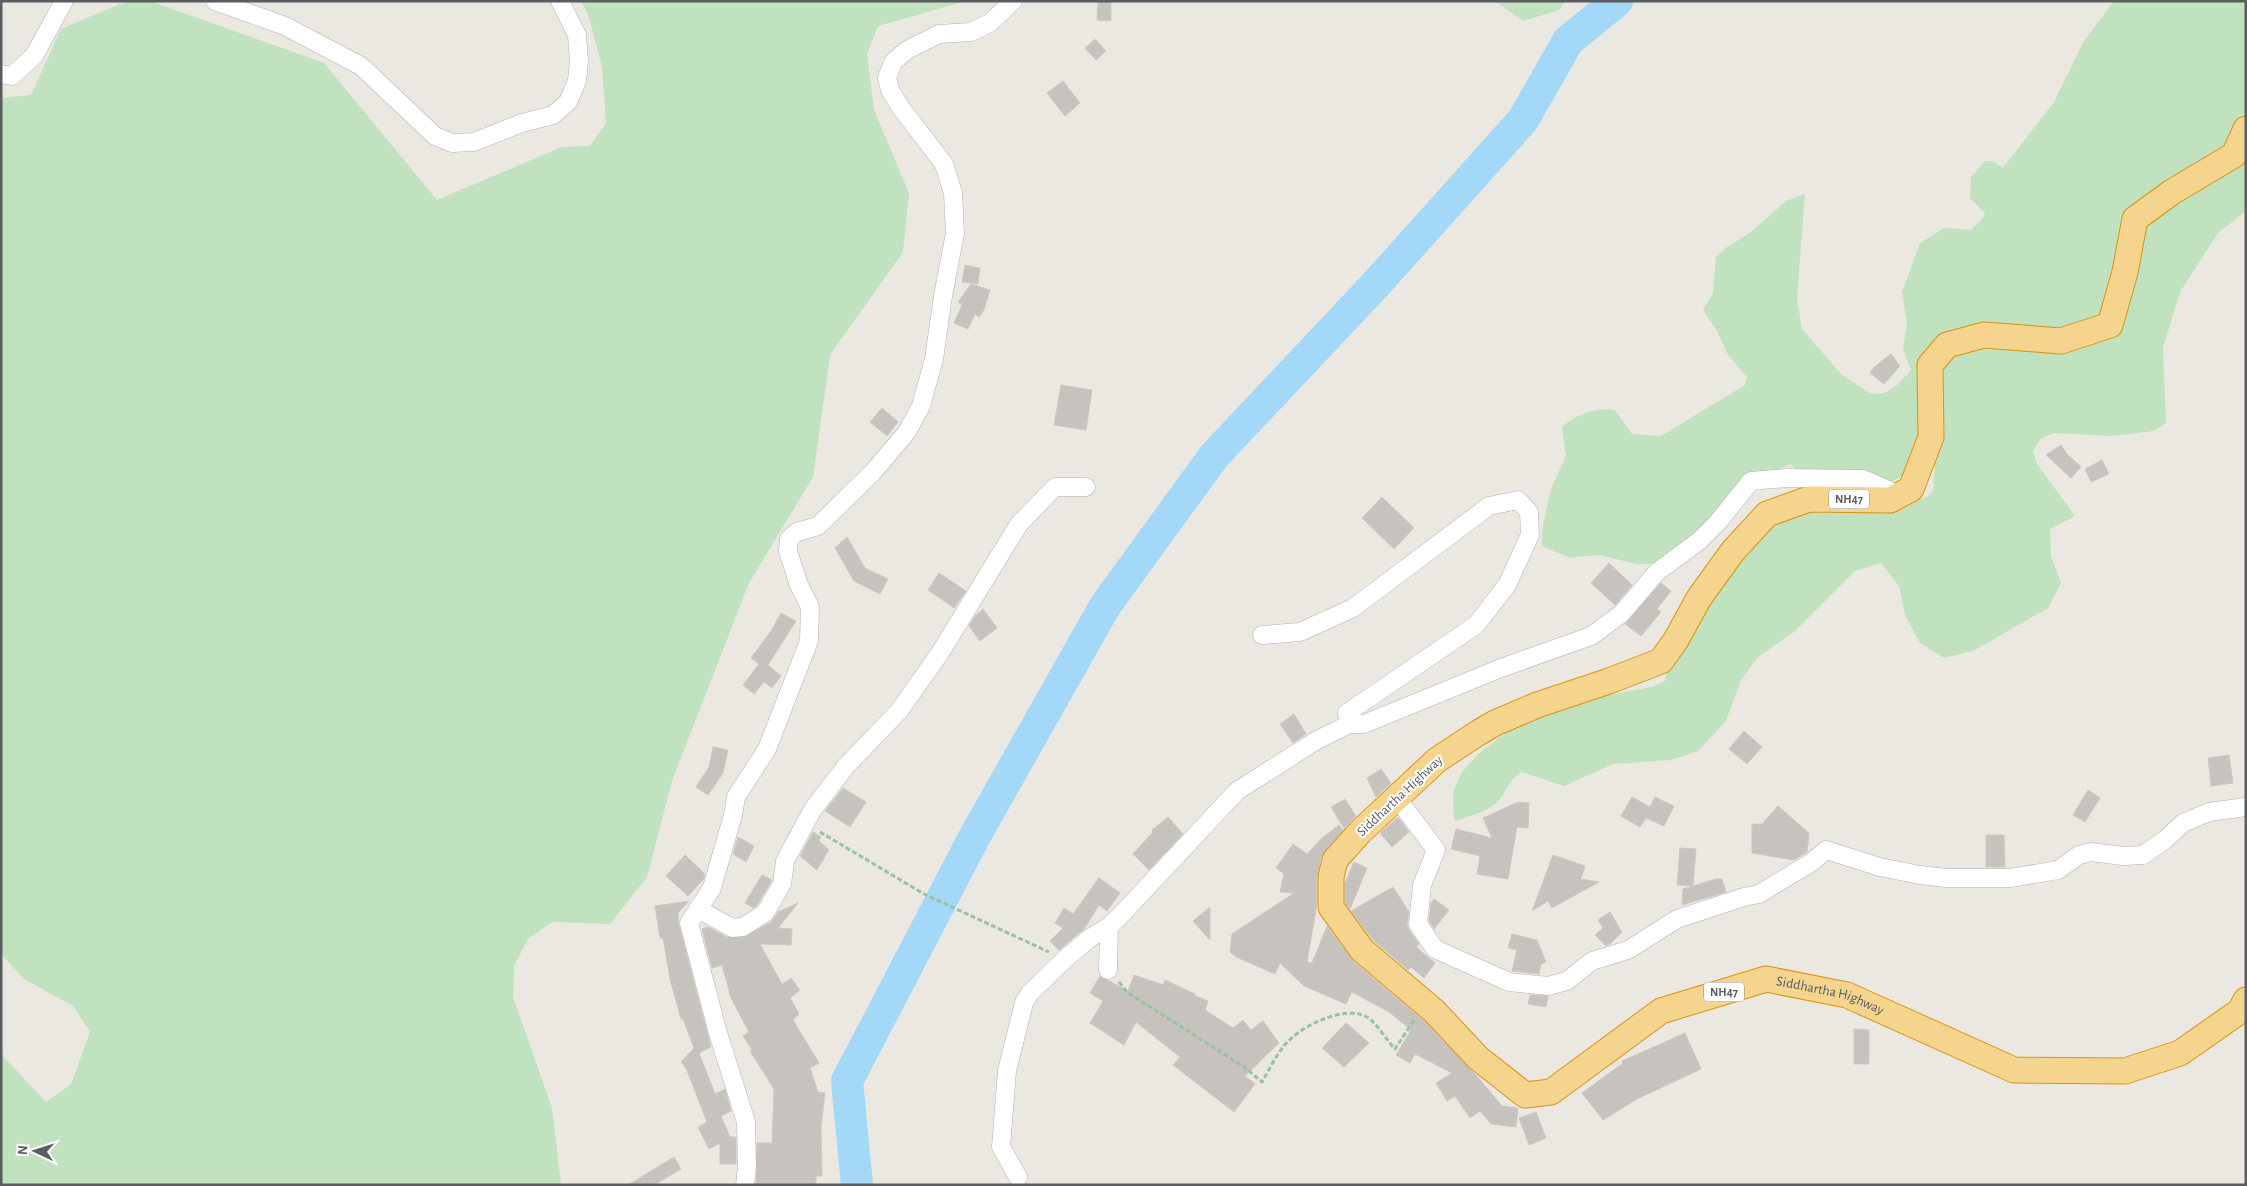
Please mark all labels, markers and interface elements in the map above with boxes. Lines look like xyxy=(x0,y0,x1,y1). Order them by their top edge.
road number: NH47 xyxy=(1829,489,1869,508)
street label: Siddhartha Highway xyxy=(1354,753,1446,839)
street label: Siddhartha Highway xyxy=(1775,974,1886,1018)
road number: NH47 xyxy=(1704,982,1744,1002)
north arrow xyxy=(10,1126,60,1176)
text: N xyxy=(16,1145,30,1156)

